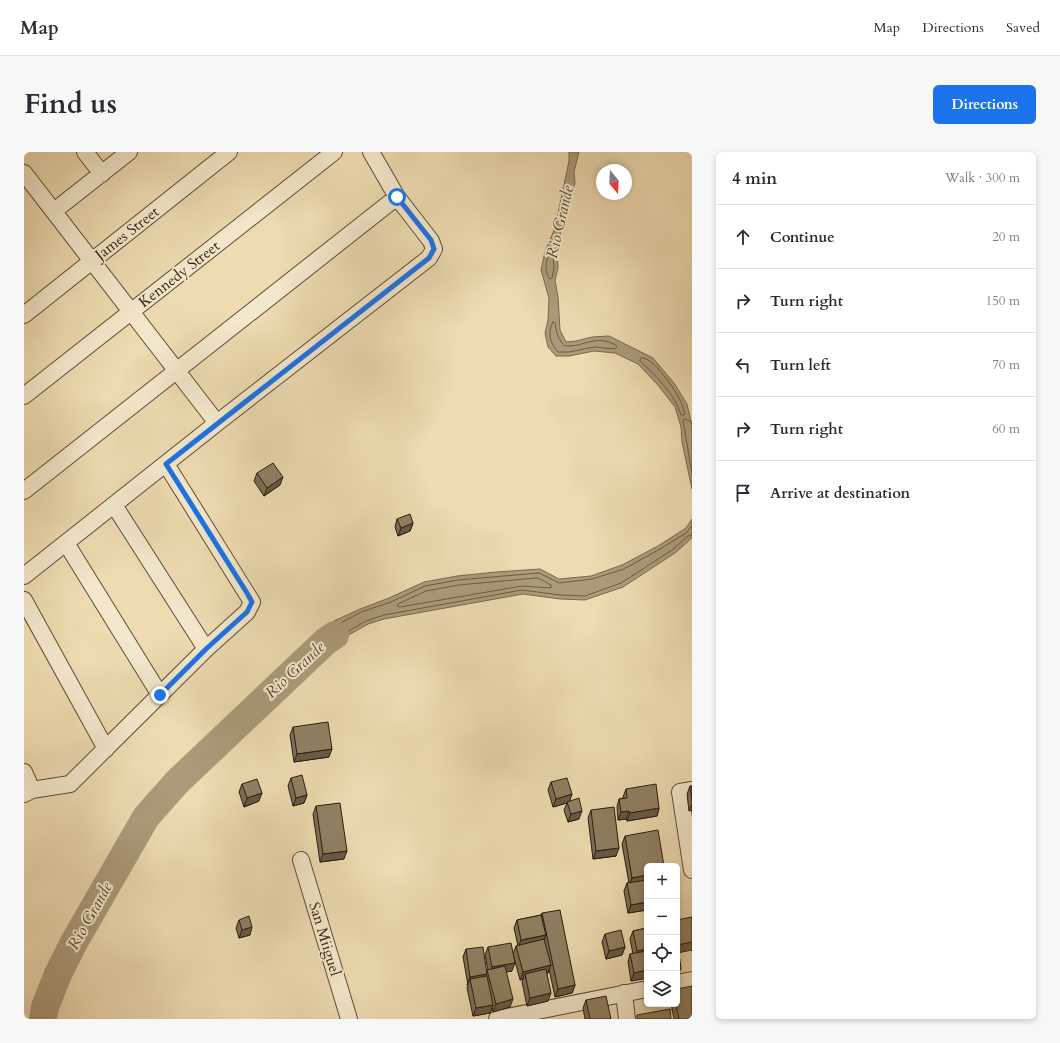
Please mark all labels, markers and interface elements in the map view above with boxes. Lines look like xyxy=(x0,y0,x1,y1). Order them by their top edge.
text: Map xyxy=(20,15,59,41)
text: Map xyxy=(874,18,900,37)
text: Directions xyxy=(922,18,984,37)
text: Saved xyxy=(1006,18,1040,37)
text: Find us xyxy=(24,85,117,123)
button: Directions xyxy=(933,85,1036,124)
north arrow xyxy=(596,164,632,200)
text: 4 min xyxy=(732,167,777,190)
text: Walk · 300 m xyxy=(945,169,1020,187)
water label: Rio Grande xyxy=(541,183,579,261)
route start xyxy=(388,188,406,206)
street label: James Street xyxy=(89,202,163,266)
icon: ahead xyxy=(732,226,754,248)
text: Continue xyxy=(770,227,835,247)
text: 20 m xyxy=(992,228,1020,246)
street label: Kennedy Street xyxy=(134,236,224,312)
icon: right xyxy=(732,290,754,312)
text: Turn right xyxy=(770,291,843,311)
text: 150 m xyxy=(986,292,1020,310)
icon: left xyxy=(732,354,754,376)
text: Turn left xyxy=(770,355,831,375)
text: 70 m xyxy=(992,356,1020,374)
icon: right xyxy=(732,418,754,440)
text: Turn right xyxy=(770,419,843,439)
text: 60 m xyxy=(992,420,1020,438)
icon: arrive xyxy=(732,482,754,504)
text: Arrive at destination xyxy=(770,483,910,503)
water label: Rio Grande xyxy=(260,636,330,703)
route end xyxy=(151,686,169,704)
map controls xyxy=(644,863,680,1007)
button: + xyxy=(644,863,680,899)
water label: Rio Grande xyxy=(62,878,118,954)
button: − xyxy=(644,899,680,935)
street label: San Miiguel xyxy=(304,900,346,979)
button: locate xyxy=(644,935,680,971)
button: layers xyxy=(644,971,680,1007)

